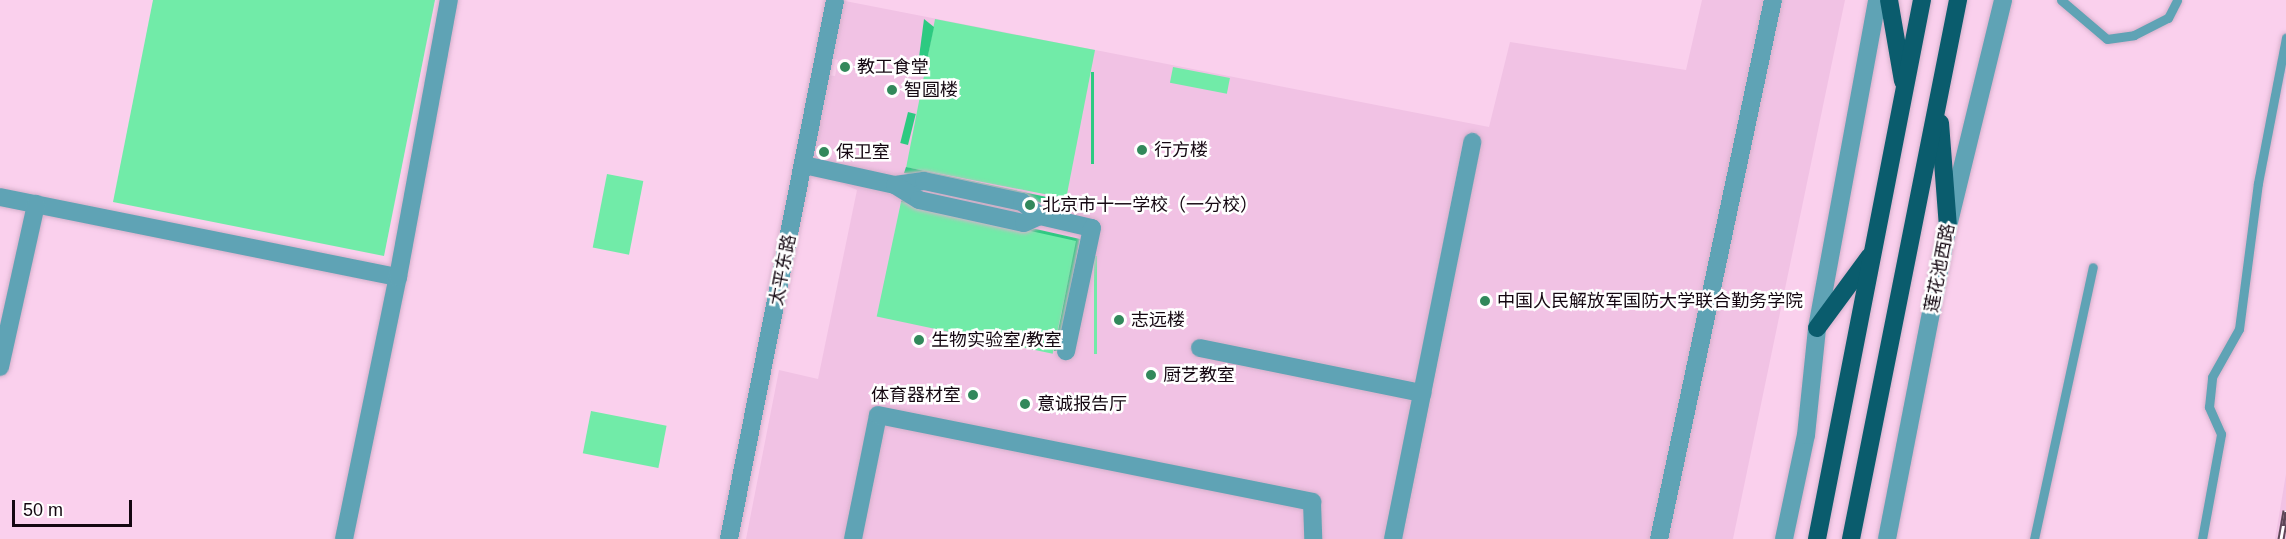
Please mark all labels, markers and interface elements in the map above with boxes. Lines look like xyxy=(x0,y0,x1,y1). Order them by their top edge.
place label: 教工食堂 xyxy=(857,56,929,78)
marker: 教工食堂 xyxy=(838,60,852,74)
place label: 智圆楼 xyxy=(904,79,958,101)
marker: 智圆楼 xyxy=(885,83,899,97)
place label: 行方楼 xyxy=(1154,139,1208,161)
place label: 保卫室 xyxy=(836,141,890,163)
marker: 行方楼 xyxy=(1135,143,1149,157)
marker: 保卫室 xyxy=(817,145,831,159)
place label: 北京市十一学校（一分校） xyxy=(1042,194,1258,216)
marker: 北京市十一学校（一分校） xyxy=(1023,198,1037,212)
street label: 莲花池西路 xyxy=(1921,222,1959,314)
street label: 太平东路 xyxy=(766,233,800,307)
place label: 中国人民解放军国防大学联合勤务学院 xyxy=(1497,290,1803,312)
marker: 中国人民解放军国防大学联合勤务学院 xyxy=(1478,294,1492,308)
place label: 志远楼 xyxy=(1131,309,1185,331)
marker: 志远楼 xyxy=(1112,313,1126,327)
place label: 生物实验室/教室 xyxy=(931,329,1062,351)
marker: 生物实验室/教室 xyxy=(912,333,926,347)
place label: 厨艺教室 xyxy=(1163,364,1235,386)
marker: 厨艺教室 xyxy=(1144,368,1158,382)
place label: 体育器材室 xyxy=(871,384,961,406)
marker: 体育器材室 xyxy=(966,388,980,402)
place label: 意诚报告厅 xyxy=(1037,393,1127,415)
marker: 意诚报告厅 xyxy=(1018,397,1032,411)
scale bar xyxy=(15,488,135,526)
text: 50 m xyxy=(23,500,63,520)

